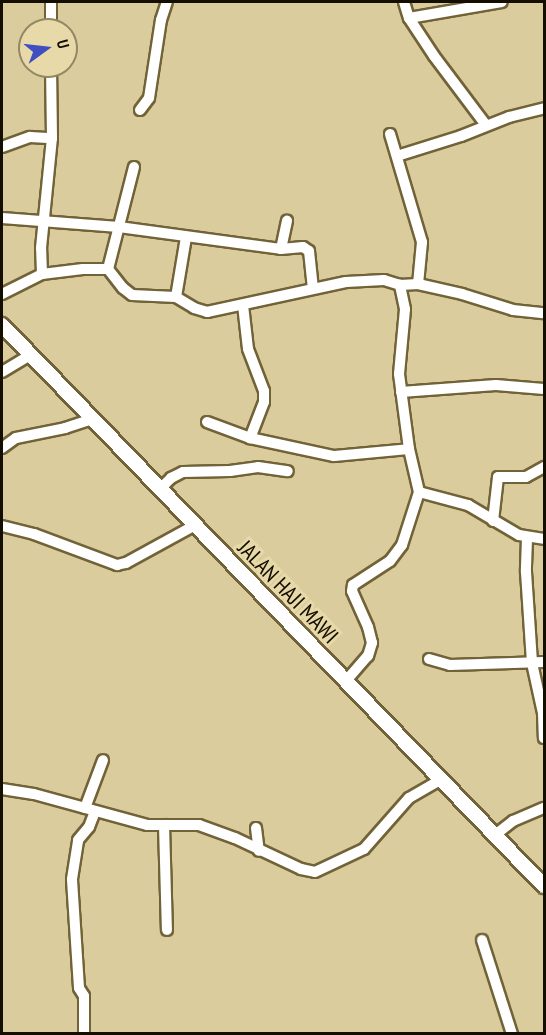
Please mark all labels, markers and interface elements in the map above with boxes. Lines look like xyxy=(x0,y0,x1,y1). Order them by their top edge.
north arrow xyxy=(18,18,78,78)
text: U xyxy=(53,37,74,50)
street label: JALAN HAJI MAWI xyxy=(232,535,344,649)

